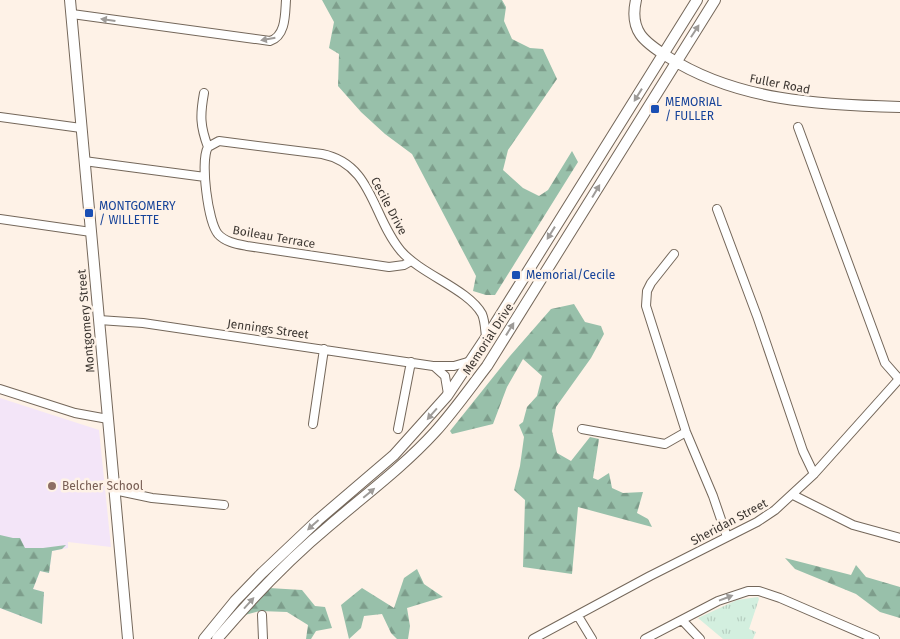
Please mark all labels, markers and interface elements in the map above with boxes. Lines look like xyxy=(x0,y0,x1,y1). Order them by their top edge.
one-way arrow xyxy=(99,15,115,23)
one-way arrow xyxy=(691,24,700,38)
one-way arrow xyxy=(260,36,276,44)
street label: Fuller Road xyxy=(749,71,811,97)
one-way arrow xyxy=(633,89,642,102)
place label: MEMORIAL / FULLER xyxy=(665,95,722,123)
marker: MEMORIAL / FULLER xyxy=(649,103,661,115)
street label: Cecile Drive xyxy=(368,175,410,237)
one-way arrow xyxy=(592,184,601,197)
place label: MONTGOMERY / WILLETTE xyxy=(99,199,176,227)
marker: MONTGOMERY / WILLETTE xyxy=(83,207,95,219)
street label: Boileau Terrace xyxy=(232,223,316,251)
one-way arrow xyxy=(547,227,556,240)
street label: Montgomery Street xyxy=(74,268,97,373)
place label: Memorial/Cecile xyxy=(526,268,615,282)
marker: Memorial/Cecile xyxy=(510,269,522,281)
street label: Memorial Drive xyxy=(460,301,516,377)
street label: Jennings Street xyxy=(226,316,310,342)
one-way arrow xyxy=(506,322,515,335)
one-way arrow xyxy=(426,407,437,420)
place label: Belcher School xyxy=(62,479,144,493)
marker: Belcher School xyxy=(46,480,58,492)
one-way arrow xyxy=(362,488,375,499)
street label: Sheridan Street xyxy=(688,496,770,548)
one-way arrow xyxy=(308,519,320,531)
one-way arrow xyxy=(719,594,734,602)
one-way arrow xyxy=(243,597,255,609)

